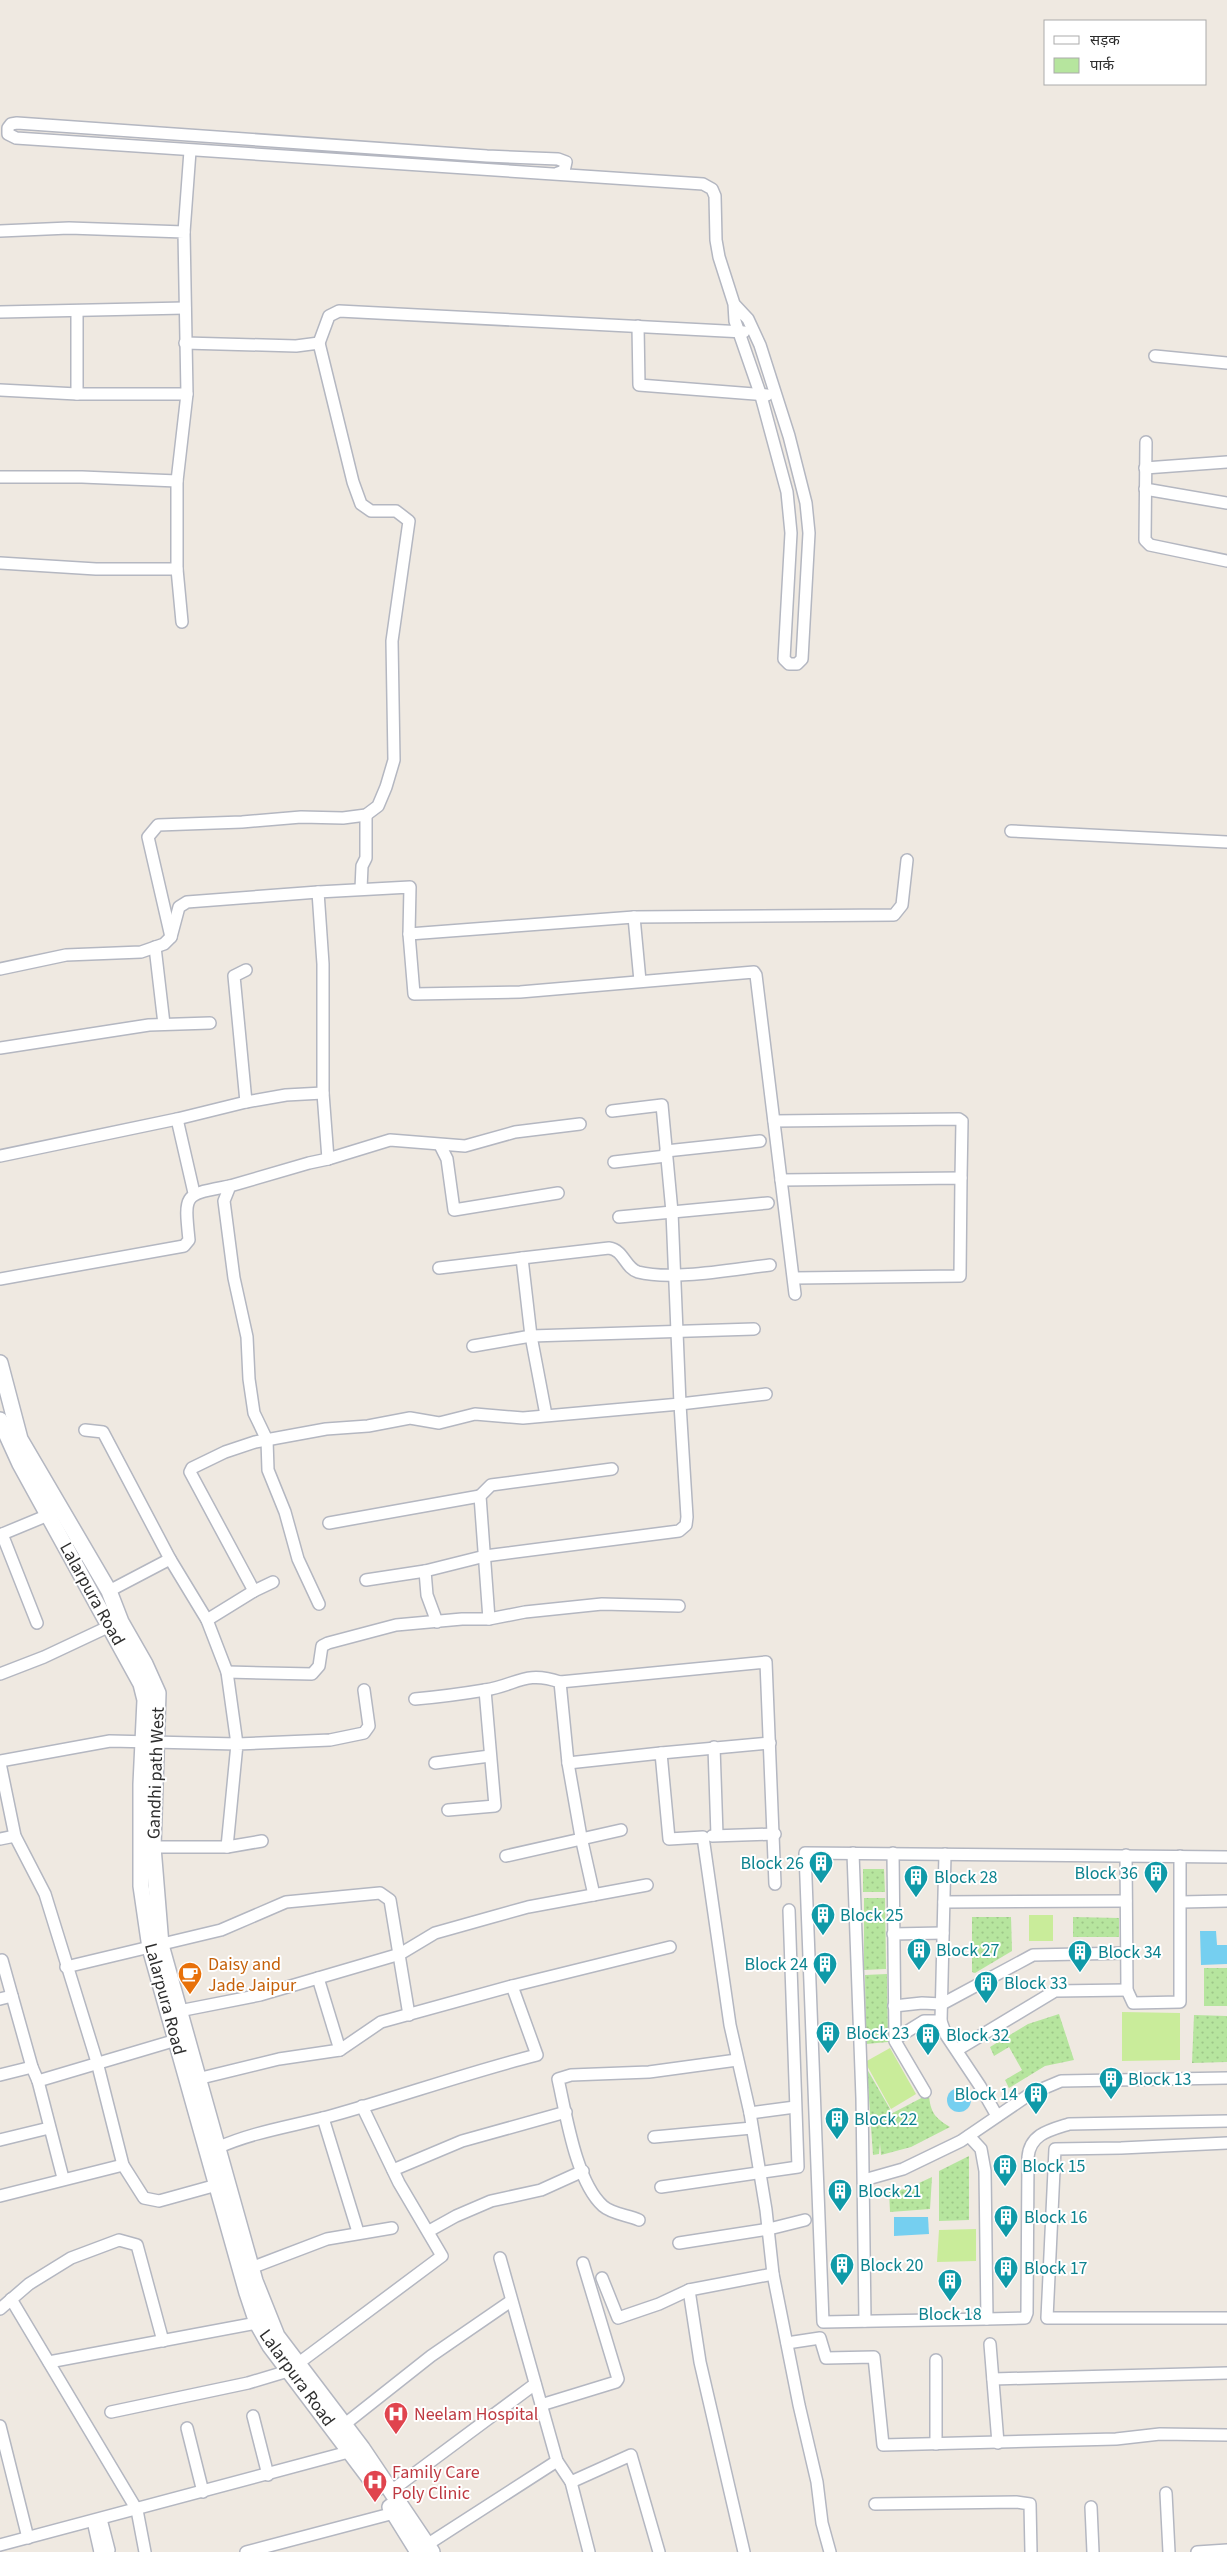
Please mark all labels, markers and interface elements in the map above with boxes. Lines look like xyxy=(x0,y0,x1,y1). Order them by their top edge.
legend xyxy=(1044,20,1207,85)
text: सड़क xyxy=(1090,30,1120,51)
text: पार्क xyxy=(1090,55,1114,76)
street label: Lalarpura Road xyxy=(53,1538,131,1650)
street label: Gandhi path West xyxy=(141,1706,171,1840)
building icon: Block 26 xyxy=(808,1850,834,1884)
place label: Block 26 xyxy=(740,1851,804,1876)
building icon: Block 36 xyxy=(1143,1860,1169,1894)
place label: Block 36 xyxy=(1074,1861,1138,1886)
building icon: Block 28 xyxy=(903,1864,929,1898)
place label: Block 28 xyxy=(934,1865,998,1890)
building icon: Block 25 xyxy=(810,1902,836,1936)
place label: Block 25 xyxy=(840,1903,904,1928)
building icon: Block 27 xyxy=(906,1937,932,1971)
place label: Block 27 xyxy=(936,1938,1000,1963)
building icon: Block 34 xyxy=(1067,1939,1093,1973)
street label: Lalarpura Road xyxy=(138,1940,192,2058)
place label: Block 34 xyxy=(1098,1940,1162,1965)
building icon: Block 24 xyxy=(812,1951,838,1985)
place label: Daisy and Jade Jaipur xyxy=(208,1952,297,1998)
place label: Block 24 xyxy=(744,1952,808,1977)
cafe icon: Daisy and Jade Jaipur xyxy=(177,1961,203,1995)
building icon: Block 33 xyxy=(973,1970,999,2004)
place label: Block 33 xyxy=(1004,1971,1068,1996)
building icon: Block 23 xyxy=(815,2020,841,2054)
place label: Block 23 xyxy=(846,2021,910,2046)
building icon: Block 32 xyxy=(915,2022,941,2056)
place label: Block 32 xyxy=(946,2023,1010,2048)
building icon: Block 13 xyxy=(1098,2066,1124,2100)
place label: Block 13 xyxy=(1128,2067,1192,2092)
building icon: Block 14 xyxy=(1023,2081,1049,2115)
place label: Block 14 xyxy=(954,2082,1018,2107)
building icon: Block 22 xyxy=(824,2106,850,2140)
place label: Block 22 xyxy=(854,2107,918,2132)
building icon: Block 15 xyxy=(992,2153,1018,2187)
place label: Block 15 xyxy=(1022,2154,1086,2179)
building icon: Block 21 xyxy=(827,2178,853,2212)
place label: Block 21 xyxy=(858,2179,922,2204)
building icon: Block 16 xyxy=(993,2204,1019,2238)
place label: Block 16 xyxy=(1024,2205,1088,2230)
building icon: Block 20 xyxy=(829,2252,855,2286)
place label: Block 20 xyxy=(860,2253,924,2278)
building icon: Block 17 xyxy=(993,2255,1019,2289)
place label: Block 17 xyxy=(1024,2256,1088,2281)
building icon: Block 18 xyxy=(937,2268,963,2302)
place label: Block 18 xyxy=(918,2302,982,2327)
street label: Lalarpura Road xyxy=(253,2324,341,2432)
hospital icon: Neelam Hospital xyxy=(383,2401,409,2435)
place label: Neelam Hospital xyxy=(414,2402,538,2427)
place label: Family Care Poly Clinic xyxy=(392,2460,480,2506)
hospital icon: Family Care Poly Clinic xyxy=(362,2469,388,2503)

